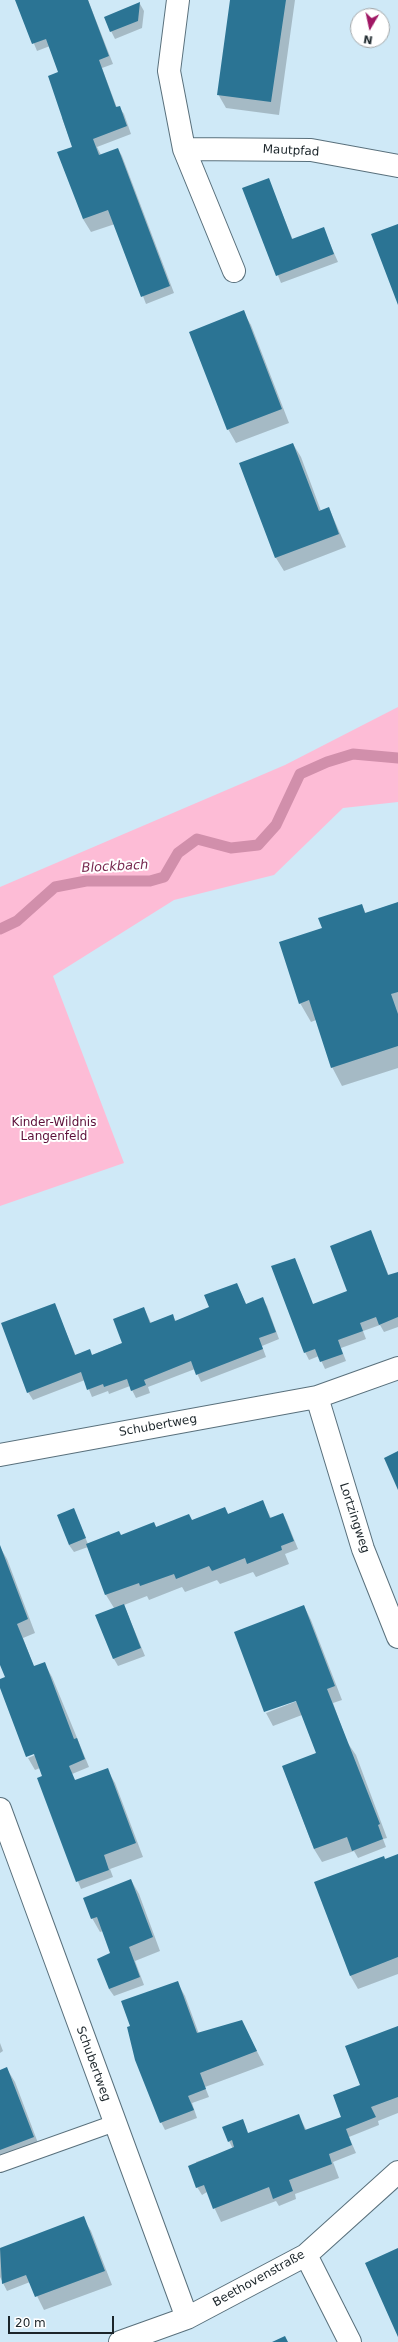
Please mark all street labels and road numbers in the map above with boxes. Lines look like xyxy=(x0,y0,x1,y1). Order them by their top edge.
street label: Mautpfad xyxy=(262,142,320,160)
street label: Schubertweg xyxy=(118,1412,198,1440)
street label: Lortzingweg xyxy=(336,1481,372,1555)
street label: Schubertweg xyxy=(73,2024,113,2104)
street label: Beethovenstraße xyxy=(210,2248,308,2310)

